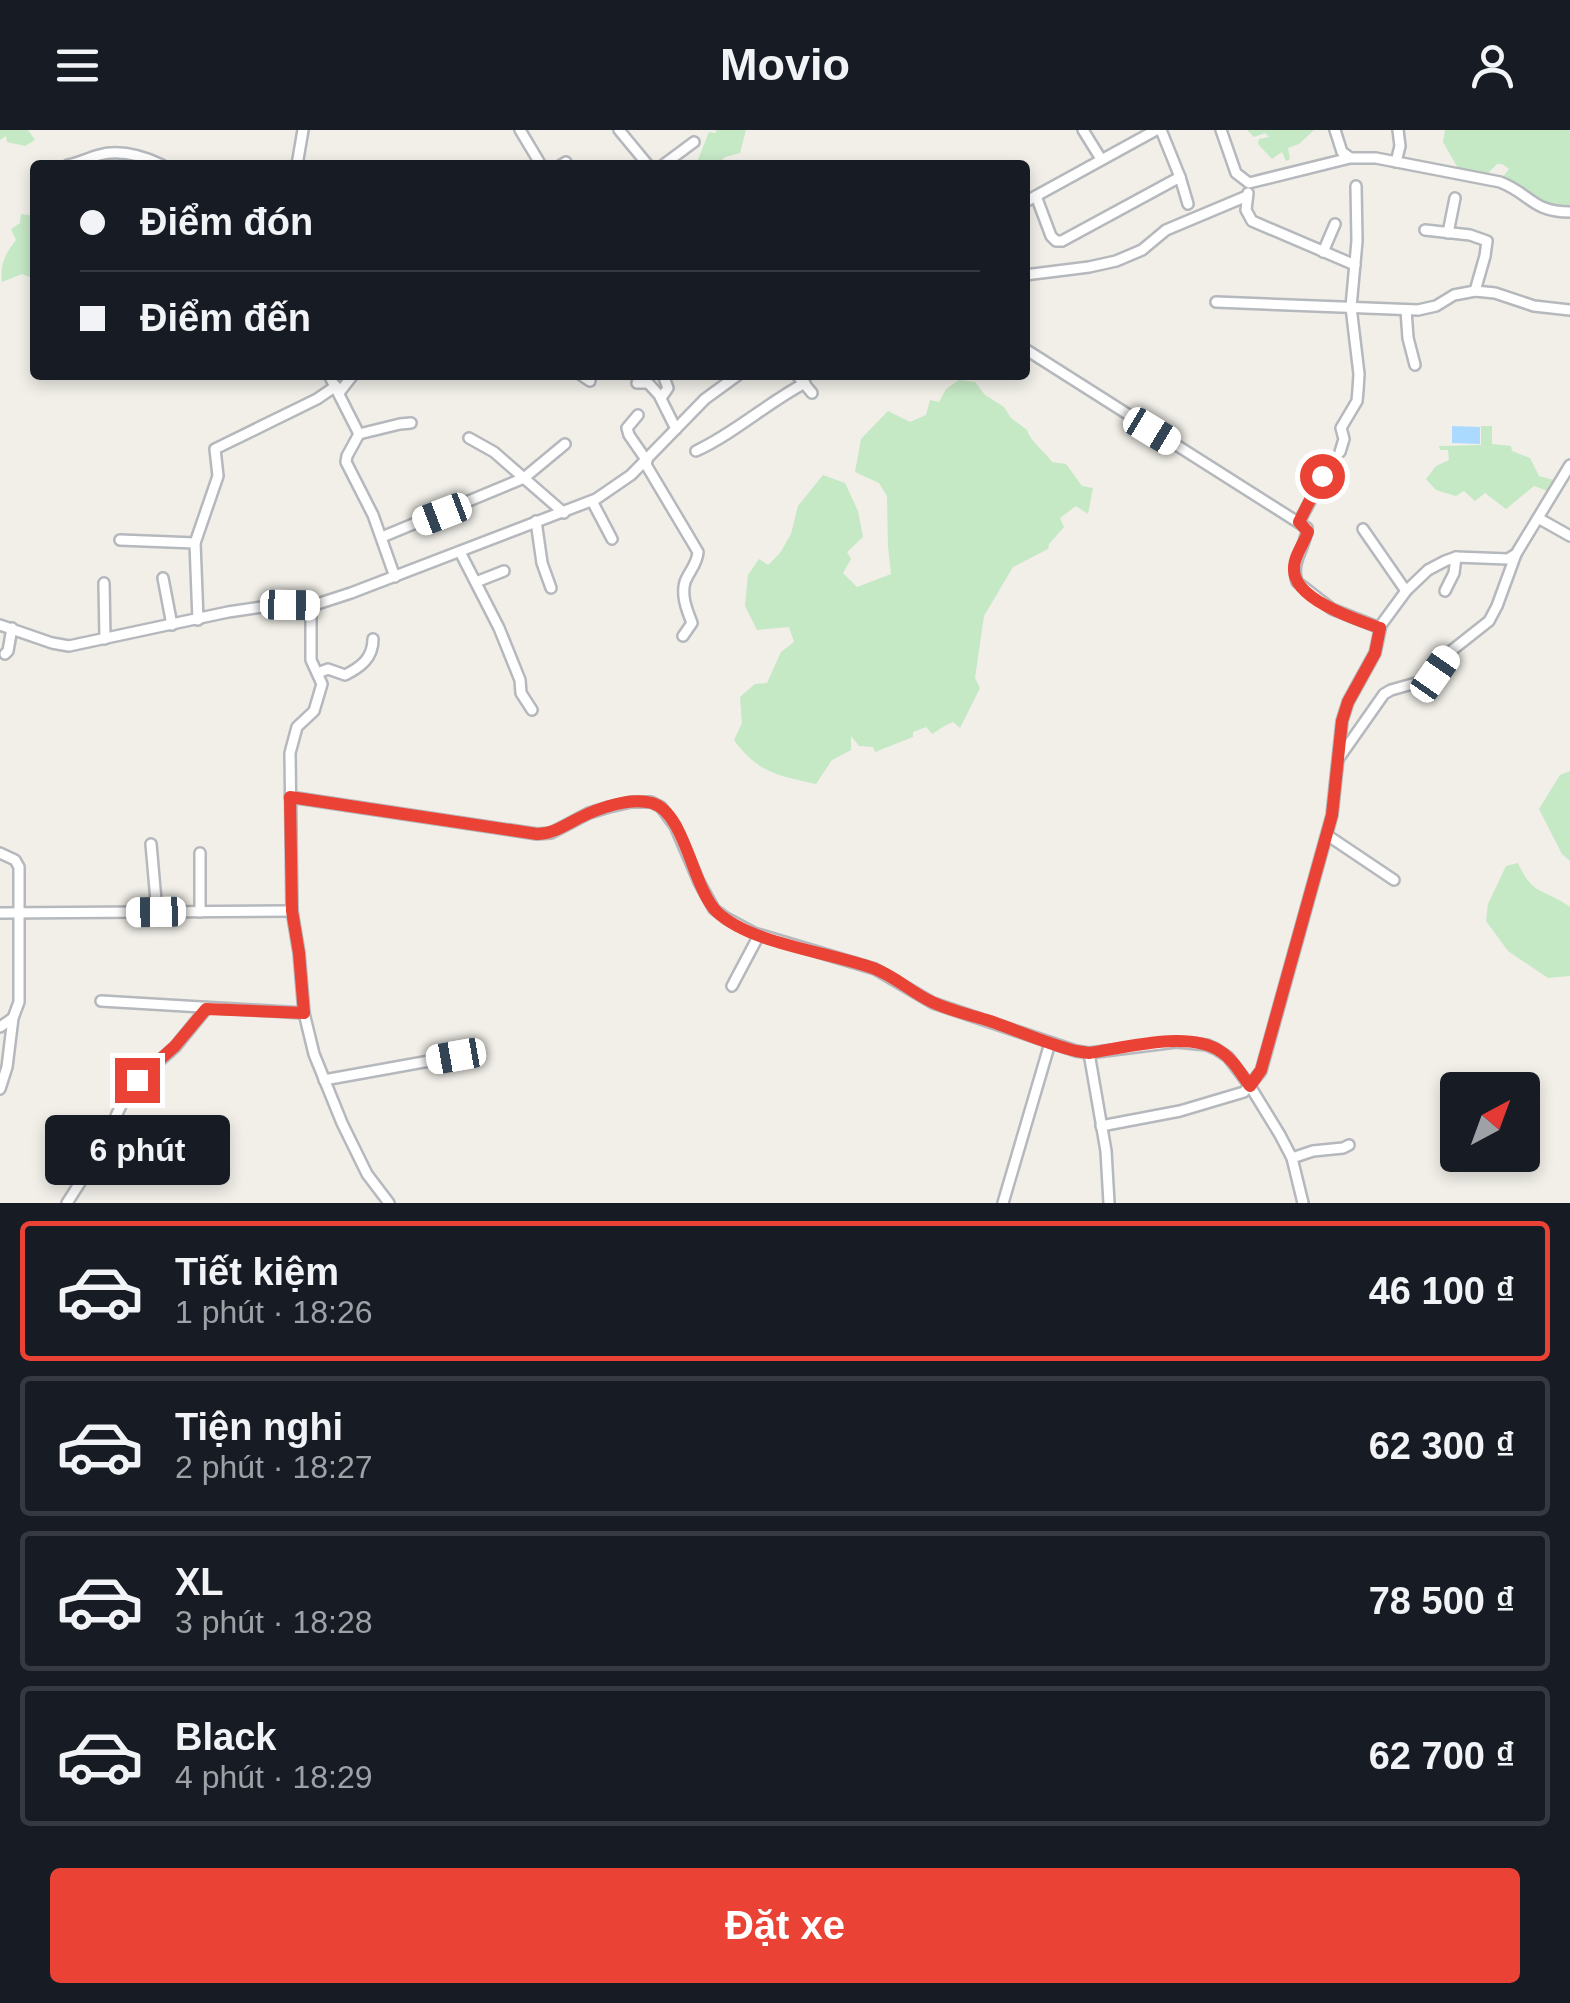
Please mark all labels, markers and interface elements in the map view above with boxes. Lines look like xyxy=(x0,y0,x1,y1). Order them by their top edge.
icon: menu xyxy=(50,38,105,93)
icon: person xyxy=(1465,38,1520,93)
text: Movio xyxy=(720,39,850,90)
text: Điểm đón xyxy=(140,201,313,243)
text: Điểm đến xyxy=(140,297,311,339)
car xyxy=(1119,403,1185,459)
route start xyxy=(1300,454,1345,499)
car xyxy=(409,489,475,539)
car xyxy=(260,589,320,621)
car xyxy=(1406,641,1464,707)
car xyxy=(126,896,186,928)
car xyxy=(424,1036,488,1076)
route end xyxy=(115,1058,160,1103)
north arrow xyxy=(1440,1072,1540,1172)
map controls xyxy=(1440,1072,1540,1172)
callout: 6 phút xyxy=(44,1115,230,1185)
text: 6 phút xyxy=(90,1132,185,1168)
icon: car xyxy=(55,1246,145,1336)
text: Tiết kiệm xyxy=(175,1251,339,1293)
text: 46 100 ₫ xyxy=(1369,1270,1515,1312)
text: 1 phút · 18:26 xyxy=(175,1294,372,1330)
icon: car xyxy=(55,1401,145,1491)
text: Tiện nghi xyxy=(175,1406,343,1448)
text: 62 300 ₫ xyxy=(1369,1425,1515,1467)
text: 2 phút · 18:27 xyxy=(175,1449,372,1485)
icon: car xyxy=(55,1556,145,1646)
text: XL xyxy=(175,1561,224,1603)
text: 78 500 ₫ xyxy=(1369,1580,1515,1622)
text: 3 phút · 18:28 xyxy=(175,1604,372,1640)
icon: car xyxy=(55,1711,145,1801)
text: Black xyxy=(175,1716,276,1758)
text: 62 700 ₫ xyxy=(1369,1735,1515,1777)
text: 4 phút · 18:29 xyxy=(175,1759,372,1795)
button: Đặt xe xyxy=(50,1868,1520,1983)

